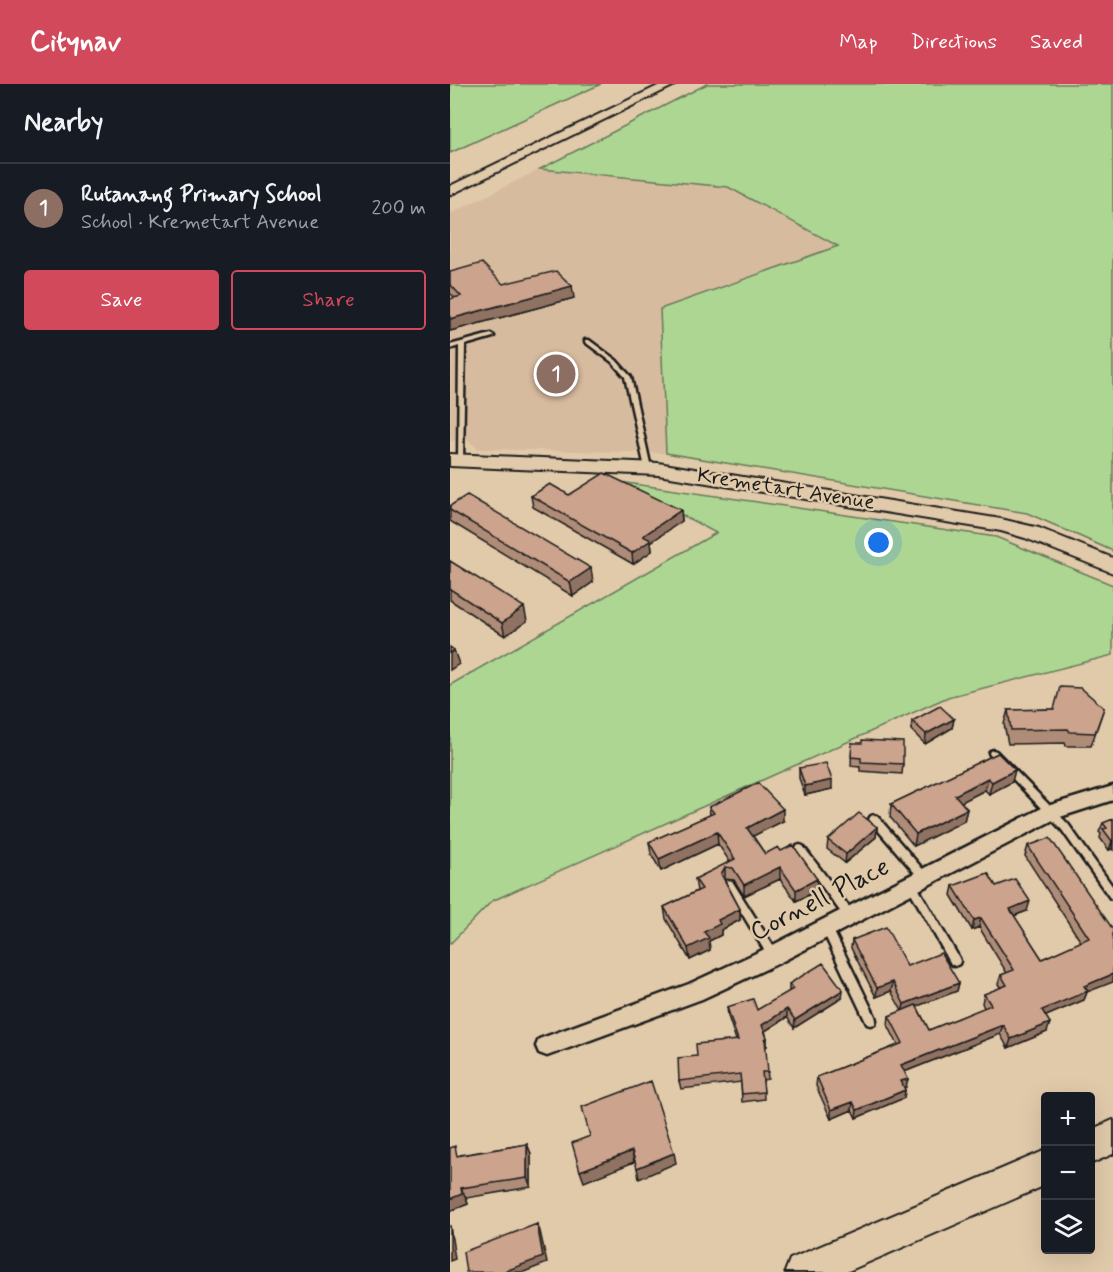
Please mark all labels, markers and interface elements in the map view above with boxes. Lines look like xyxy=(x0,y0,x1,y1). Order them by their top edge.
text: Citynav xyxy=(30,24,121,61)
text: Map xyxy=(839,28,878,56)
text: Directions xyxy=(911,28,997,56)
text: Saved xyxy=(1030,28,1083,56)
text: Nearby xyxy=(24,106,103,140)
text: Rutanang Primary School xyxy=(81,181,321,209)
text: 1 xyxy=(39,195,48,222)
text: 200 m xyxy=(371,195,426,222)
text: School · Kremetart Avenue xyxy=(81,209,319,236)
button: Save xyxy=(24,270,219,330)
button: Share xyxy=(231,270,426,330)
pin: 1 xyxy=(536,352,576,396)
street label: Kremetart Avenue xyxy=(695,461,877,517)
your location xyxy=(864,528,893,557)
street label: Cornell Place xyxy=(745,850,895,950)
map controls xyxy=(1041,1092,1095,1254)
button: + xyxy=(1041,1092,1095,1146)
button: − xyxy=(1041,1146,1095,1200)
button: layers xyxy=(1041,1200,1095,1254)

